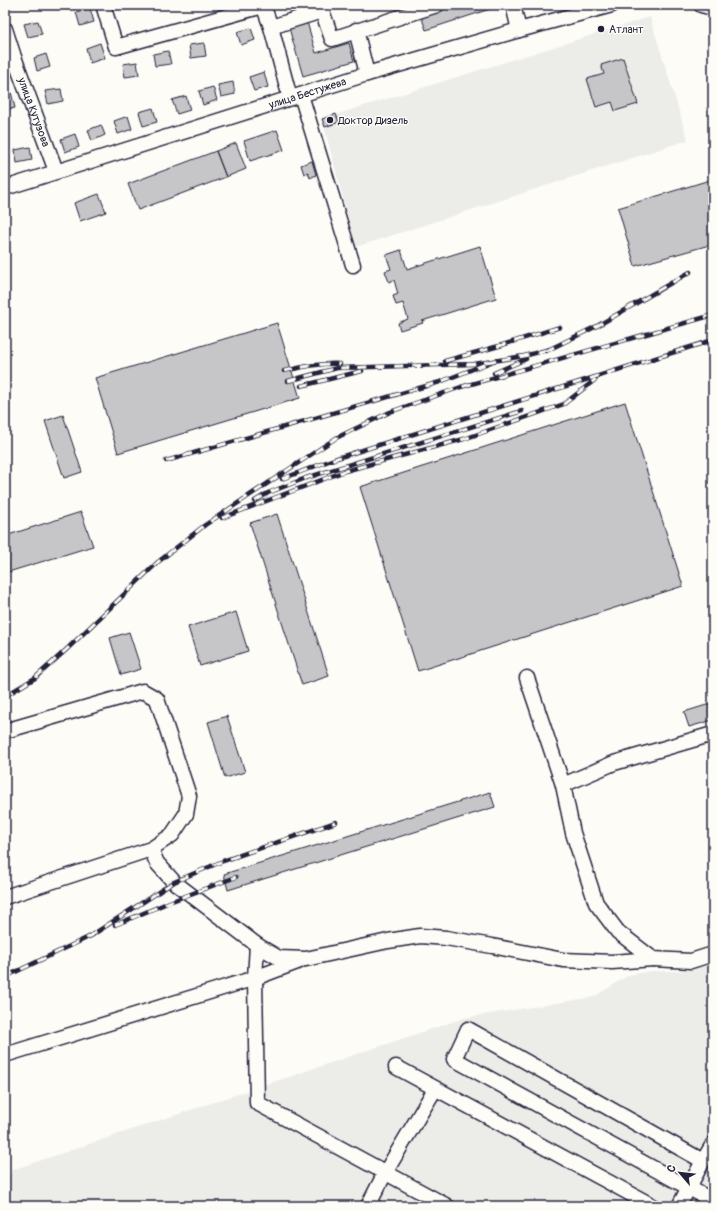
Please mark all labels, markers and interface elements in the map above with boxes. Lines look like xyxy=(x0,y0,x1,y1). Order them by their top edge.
place label: Атлант xyxy=(609,23,644,36)
marker: Атлант xyxy=(596,24,606,34)
street label: улица Кутузова xyxy=(15,75,52,149)
street label: улица Бестужева xyxy=(266,75,348,112)
place label: Доктор Дизель xyxy=(337,114,408,127)
marker: Доктор Дизель xyxy=(325,115,335,125)
north arrow xyxy=(660,1153,700,1193)
text: С xyxy=(664,1162,679,1175)

